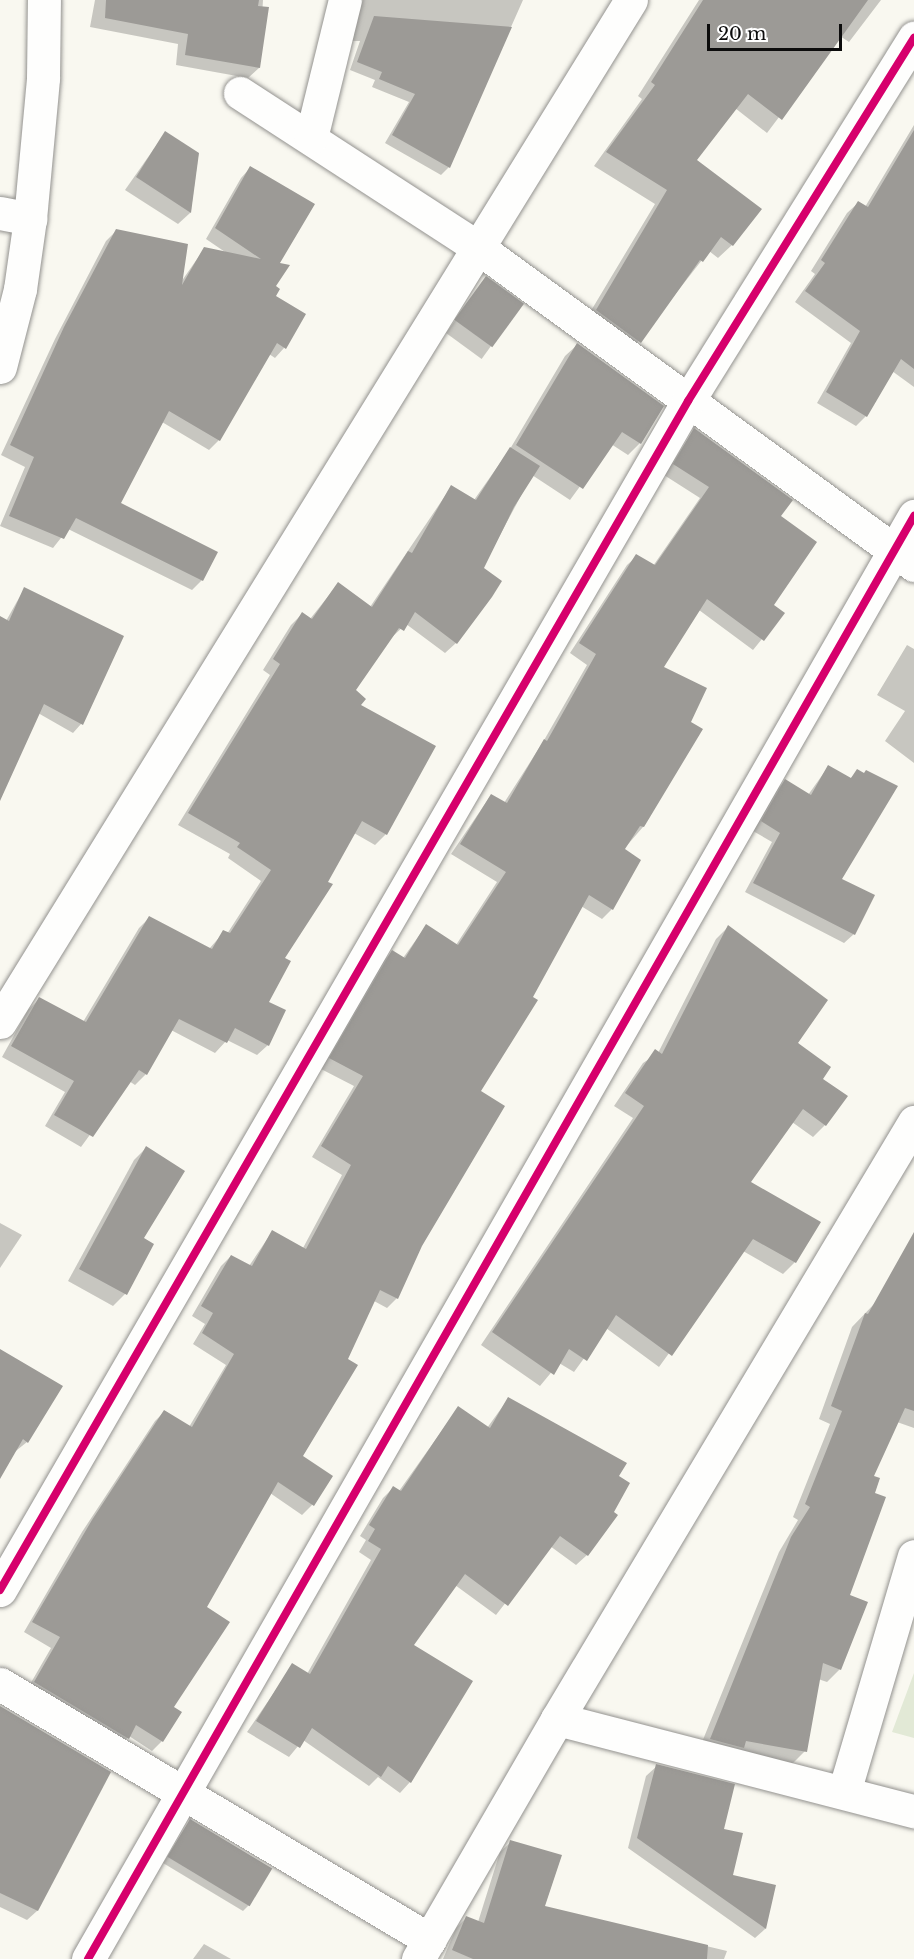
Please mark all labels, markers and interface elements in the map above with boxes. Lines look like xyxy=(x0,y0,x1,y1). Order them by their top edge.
scale bar xyxy=(710,12,845,50)
text: 20 m xyxy=(718,23,766,45)

